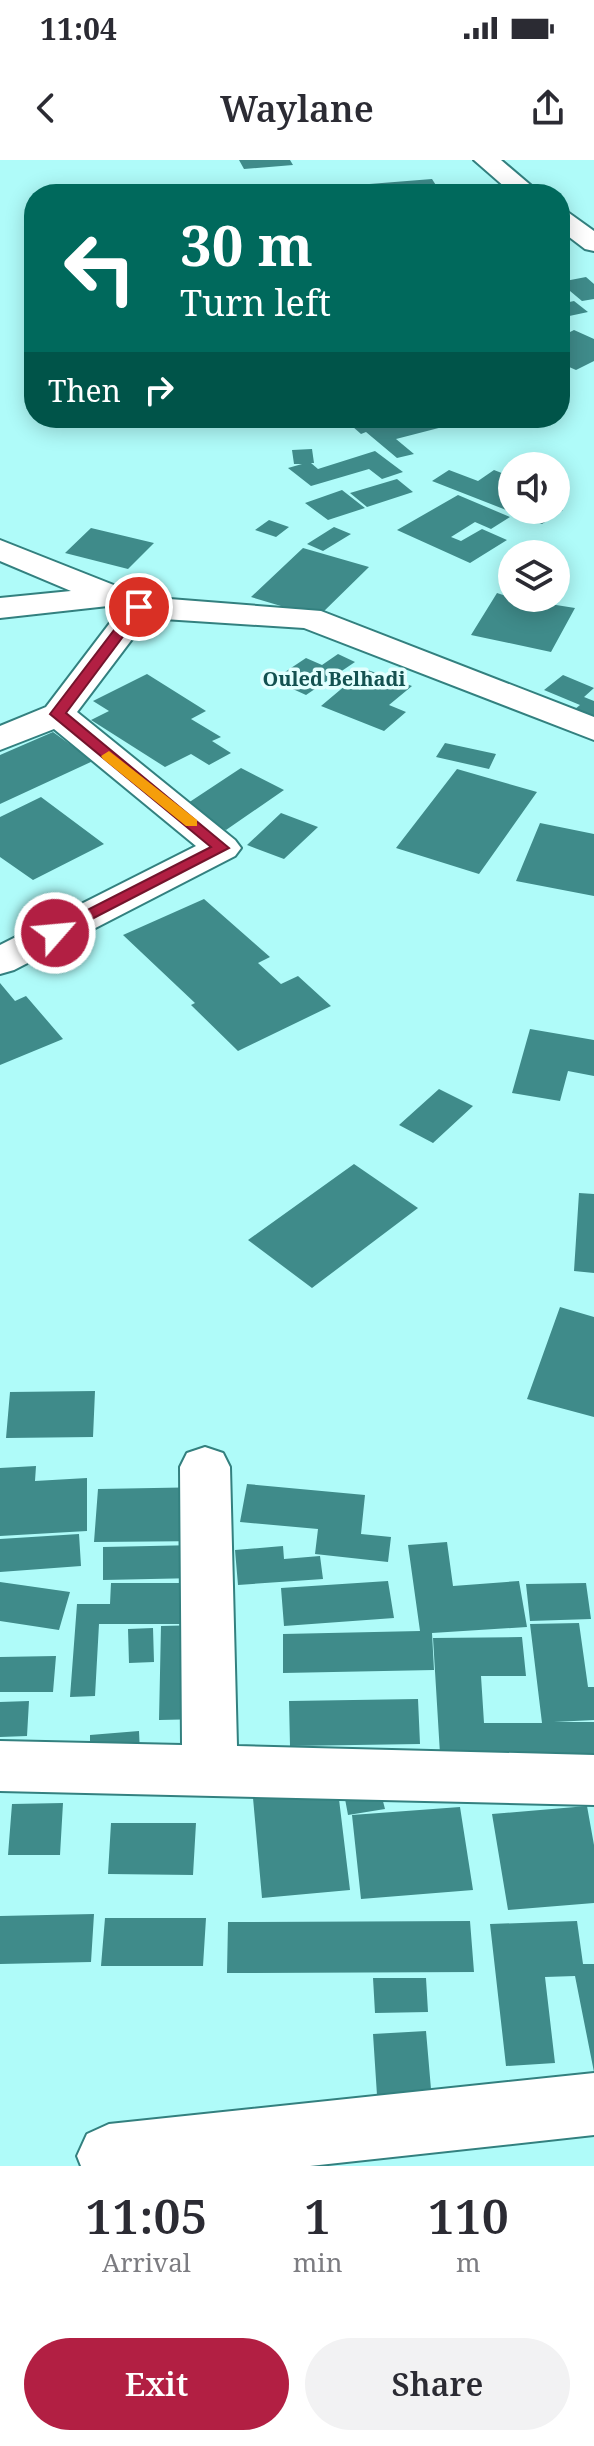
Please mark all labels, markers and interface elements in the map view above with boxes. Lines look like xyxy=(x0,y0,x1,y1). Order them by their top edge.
text: 11:04 xyxy=(40,8,117,49)
text: Waylane xyxy=(220,84,374,133)
icon: back xyxy=(24,86,68,130)
icon: share xyxy=(526,86,570,130)
text: 30 m xyxy=(180,206,313,282)
icon: left xyxy=(48,216,152,320)
text: Turn left xyxy=(180,278,331,327)
icon: right xyxy=(137,368,181,412)
text: Then xyxy=(48,370,121,411)
map controls xyxy=(498,452,570,612)
button: sound xyxy=(498,452,570,524)
button: layers xyxy=(498,540,570,612)
pin xyxy=(105,573,173,641)
icon: arrive xyxy=(117,585,161,629)
district label: Ouled Belhadi xyxy=(262,665,406,692)
position arrow xyxy=(13,891,97,975)
text: 11:05 xyxy=(85,2183,208,2248)
text: 1 xyxy=(304,2183,331,2248)
text: 110 xyxy=(428,2183,509,2248)
text: Arrival xyxy=(102,2244,191,2280)
text: min xyxy=(293,2244,342,2280)
text: m xyxy=(456,2244,481,2280)
button: Exit xyxy=(24,2338,289,2430)
button: Share xyxy=(305,2338,570,2430)

